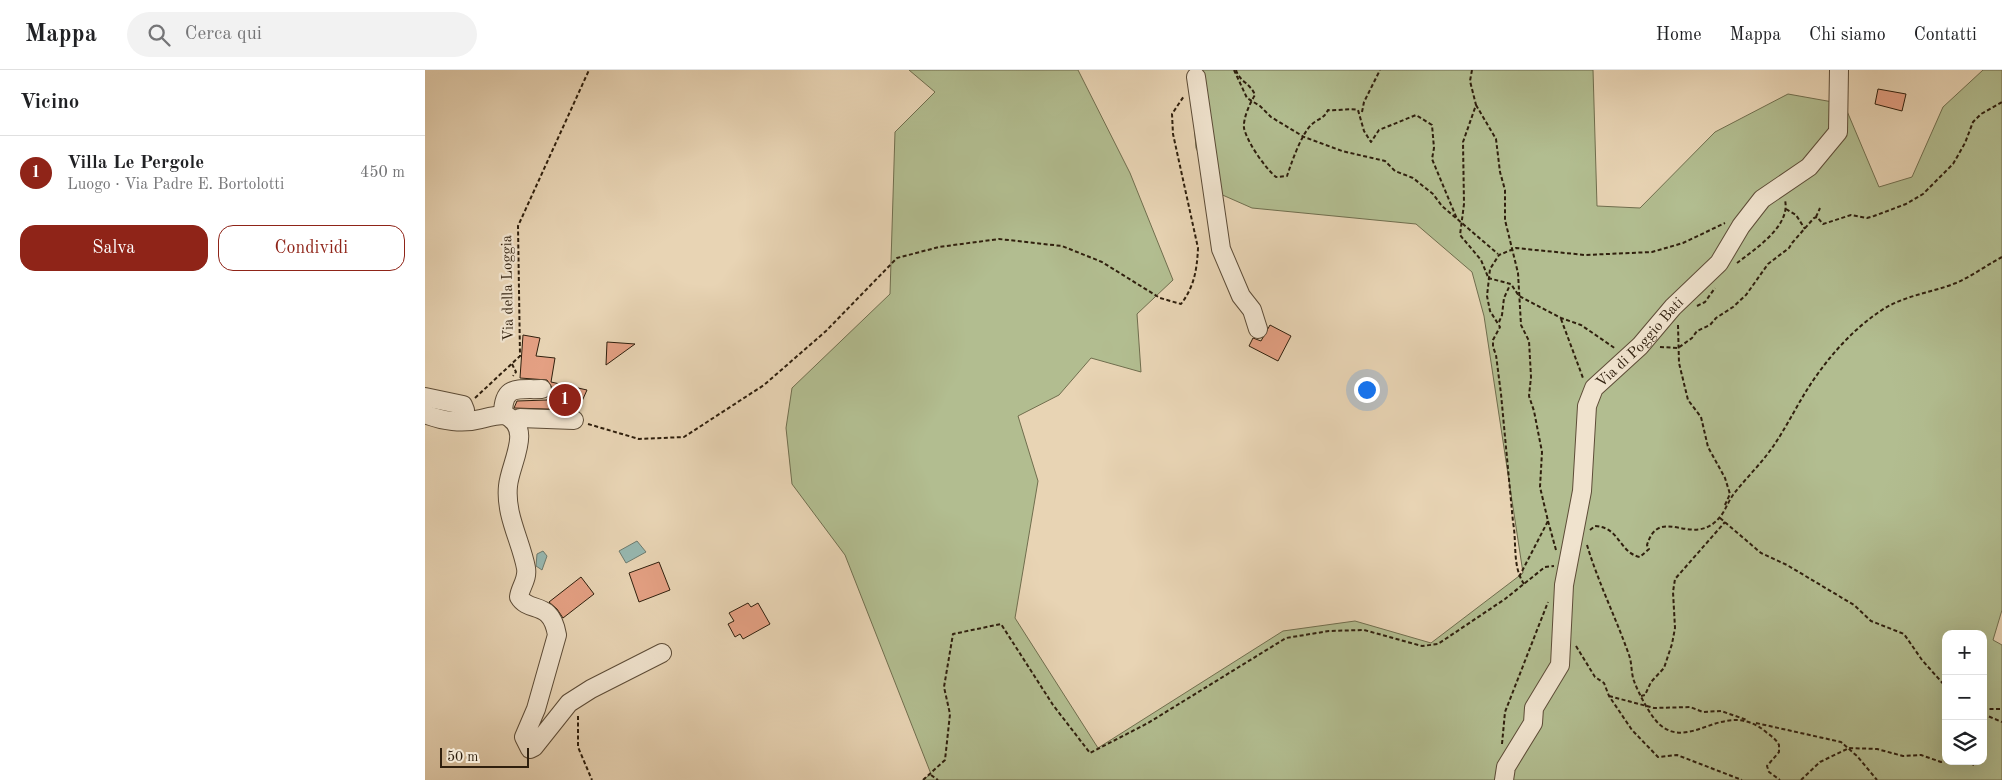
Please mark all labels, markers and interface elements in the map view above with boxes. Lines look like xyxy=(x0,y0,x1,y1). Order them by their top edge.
search box xyxy=(127,12,477,57)
icon: search xyxy=(145,21,173,49)
text: Mappa xyxy=(25,23,97,47)
text: Cerca qui xyxy=(185,25,262,44)
text: Home xyxy=(1656,26,1702,44)
text: Mappa xyxy=(1730,26,1781,44)
text: Chi siamo xyxy=(1809,26,1886,44)
text: Contatti xyxy=(1914,26,1977,44)
text: Vicino xyxy=(20,92,79,113)
text: Villa Le Pergole xyxy=(67,154,204,173)
text: 1 xyxy=(31,165,41,181)
text: 450 m xyxy=(360,165,405,181)
text: Luogo · Via Padre E. Bortolotti xyxy=(67,177,284,193)
button: Salva xyxy=(20,225,208,271)
button: Condividi xyxy=(218,225,405,271)
street label: Via della Loggia xyxy=(500,234,517,341)
street label: Via di Poggio Bati xyxy=(1594,295,1687,391)
your location xyxy=(1354,377,1380,403)
pin: 1 xyxy=(549,381,581,419)
map controls xyxy=(1942,630,1987,765)
button: + xyxy=(1942,630,1987,675)
button: − xyxy=(1942,675,1987,720)
button: layers xyxy=(1942,720,1987,765)
scale bar xyxy=(440,745,529,768)
text: 50 m xyxy=(447,750,478,764)

